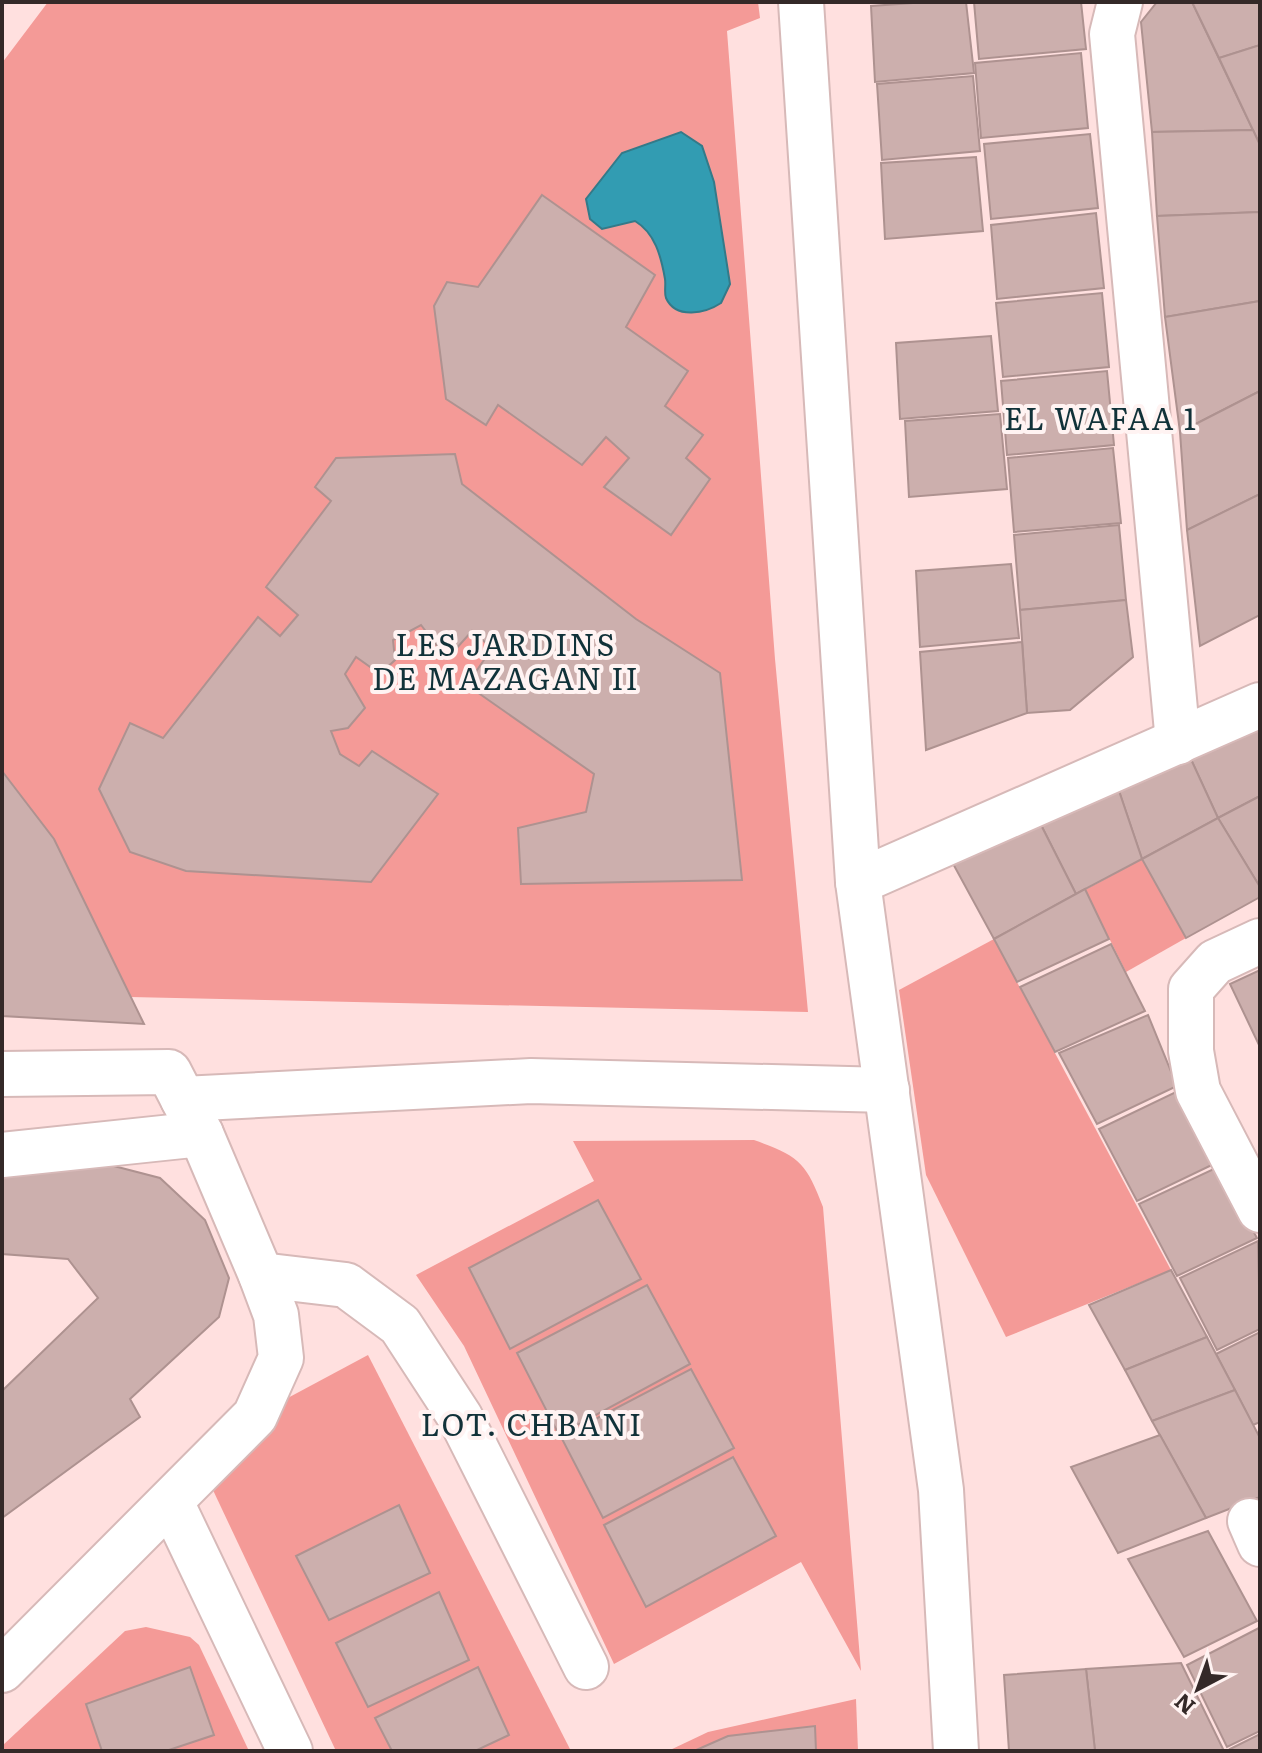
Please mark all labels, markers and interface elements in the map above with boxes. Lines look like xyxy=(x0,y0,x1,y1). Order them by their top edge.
district label: EL WAFAA 1 xyxy=(1004,395,1198,439)
district label: LES JARDINS DE MAZAGAN II xyxy=(372,621,640,699)
district label: LOT. CHBANI xyxy=(421,1401,643,1445)
north arrow xyxy=(1158,1649,1238,1729)
text: N xyxy=(1166,1687,1202,1724)

